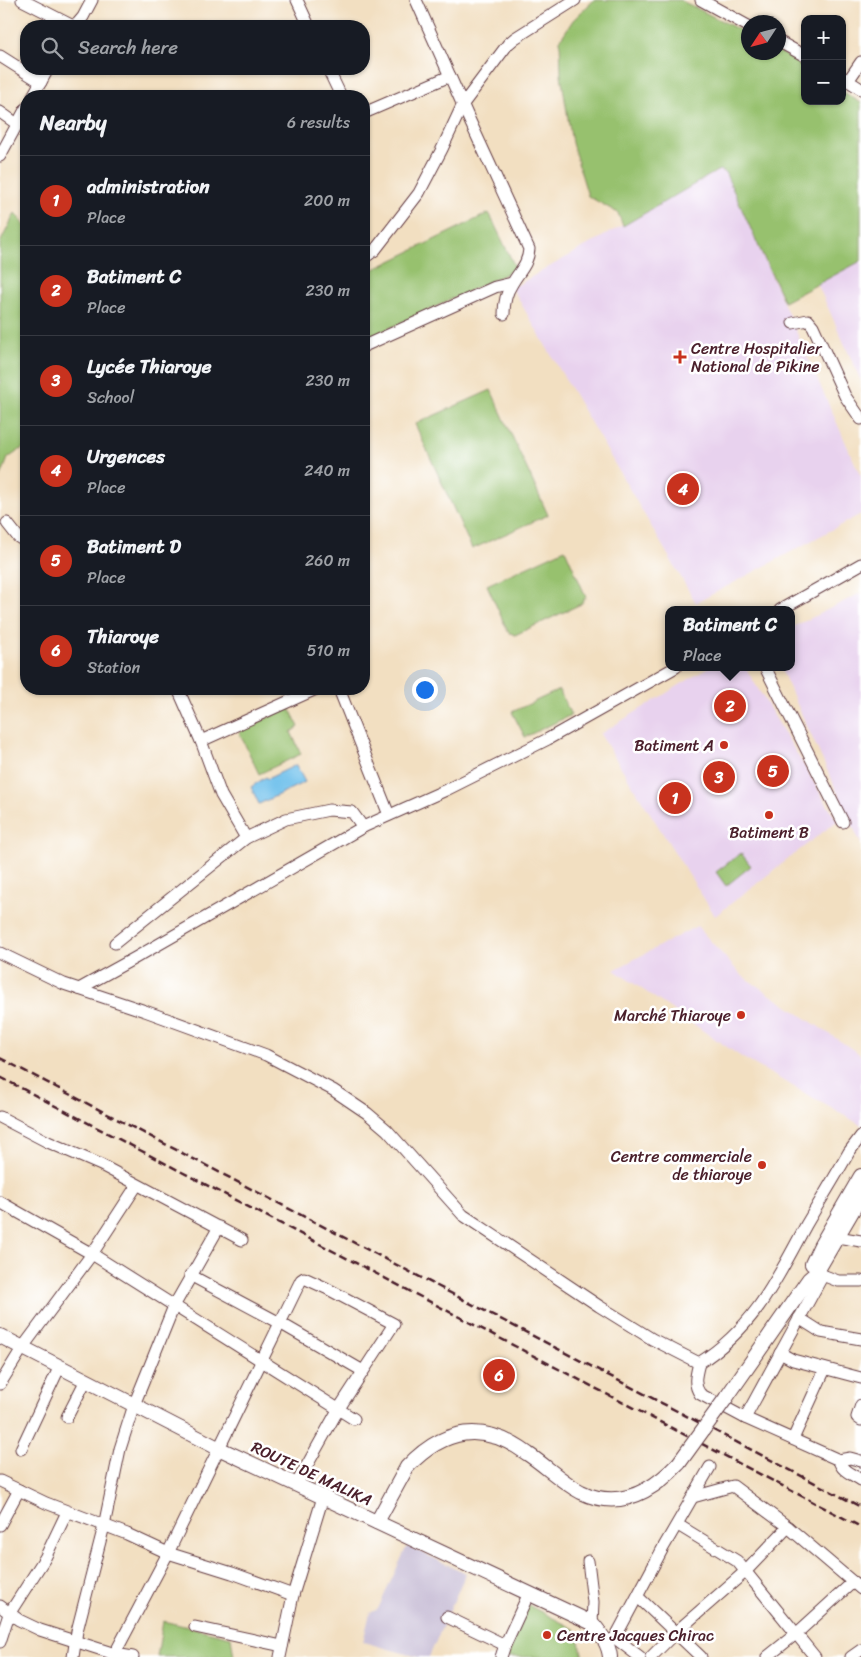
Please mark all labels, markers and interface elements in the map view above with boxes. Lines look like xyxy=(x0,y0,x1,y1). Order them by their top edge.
north arrow xyxy=(741,15,786,60)
map controls xyxy=(801,15,846,105)
button: + xyxy=(801,15,846,60)
search box xyxy=(20,20,370,75)
text: Search here xyxy=(78,31,178,64)
icon: search xyxy=(38,34,66,62)
button: − xyxy=(801,60,846,105)
text: Nearby xyxy=(40,104,106,142)
text: 6 results xyxy=(287,108,350,137)
text: administration xyxy=(87,170,210,203)
text: 1 xyxy=(53,186,59,215)
text: 200 m xyxy=(304,186,350,215)
text: Place xyxy=(87,203,126,232)
text: Batiment C xyxy=(87,260,181,293)
text: 2 xyxy=(51,276,61,305)
text: 230 m xyxy=(305,276,350,305)
text: Place xyxy=(87,293,126,322)
place label: Centre Hospitalier National de Pikine xyxy=(691,334,823,381)
text: Lycée Thiaroye xyxy=(87,350,212,383)
marker: Centre Hospitalier National de Pikine xyxy=(673,350,687,364)
text: 3 xyxy=(52,366,60,395)
text: 230 m xyxy=(305,366,350,395)
text: School xyxy=(87,383,134,412)
text: Urgences xyxy=(87,440,165,473)
text: 4 xyxy=(51,456,61,485)
text: 240 m xyxy=(304,456,350,485)
pin: 4 xyxy=(667,470,699,508)
text: Place xyxy=(87,473,126,502)
text: Batiment D xyxy=(87,530,181,563)
text: 5 xyxy=(51,546,61,575)
text: 260 m xyxy=(305,546,350,575)
text: Place xyxy=(87,563,126,592)
popup xyxy=(665,606,795,671)
text: Batiment C xyxy=(683,608,777,641)
text: Thiaroye xyxy=(87,620,159,653)
text: 6 xyxy=(51,636,61,665)
text: 510 m xyxy=(307,636,350,665)
text: Place xyxy=(683,641,721,670)
text: Station xyxy=(87,653,140,682)
your location xyxy=(412,677,438,703)
pin: 2 xyxy=(714,687,746,725)
place label: Batiment A xyxy=(634,731,714,760)
marker: Batiment A xyxy=(718,739,730,751)
pin: 5 xyxy=(757,752,789,790)
pin: 3 xyxy=(703,758,735,796)
pin: 1 xyxy=(659,779,691,817)
marker: Batiment B xyxy=(763,809,775,821)
place label: Batiment B xyxy=(729,818,809,847)
place label: Marché Thiaroye xyxy=(614,1001,731,1030)
marker: Marché Thiaroye xyxy=(735,1009,747,1021)
place label: Centre commerciale de thiaroye xyxy=(611,1142,752,1189)
marker: Centre commerciale de thiaroye xyxy=(756,1159,768,1171)
pin: 6 xyxy=(483,1356,515,1394)
street label: ROUTE DE MALIKA xyxy=(246,1433,377,1514)
place label: Centre Jacques Chirac xyxy=(557,1621,714,1650)
marker: Centre Jacques Chirac xyxy=(541,1629,553,1641)

